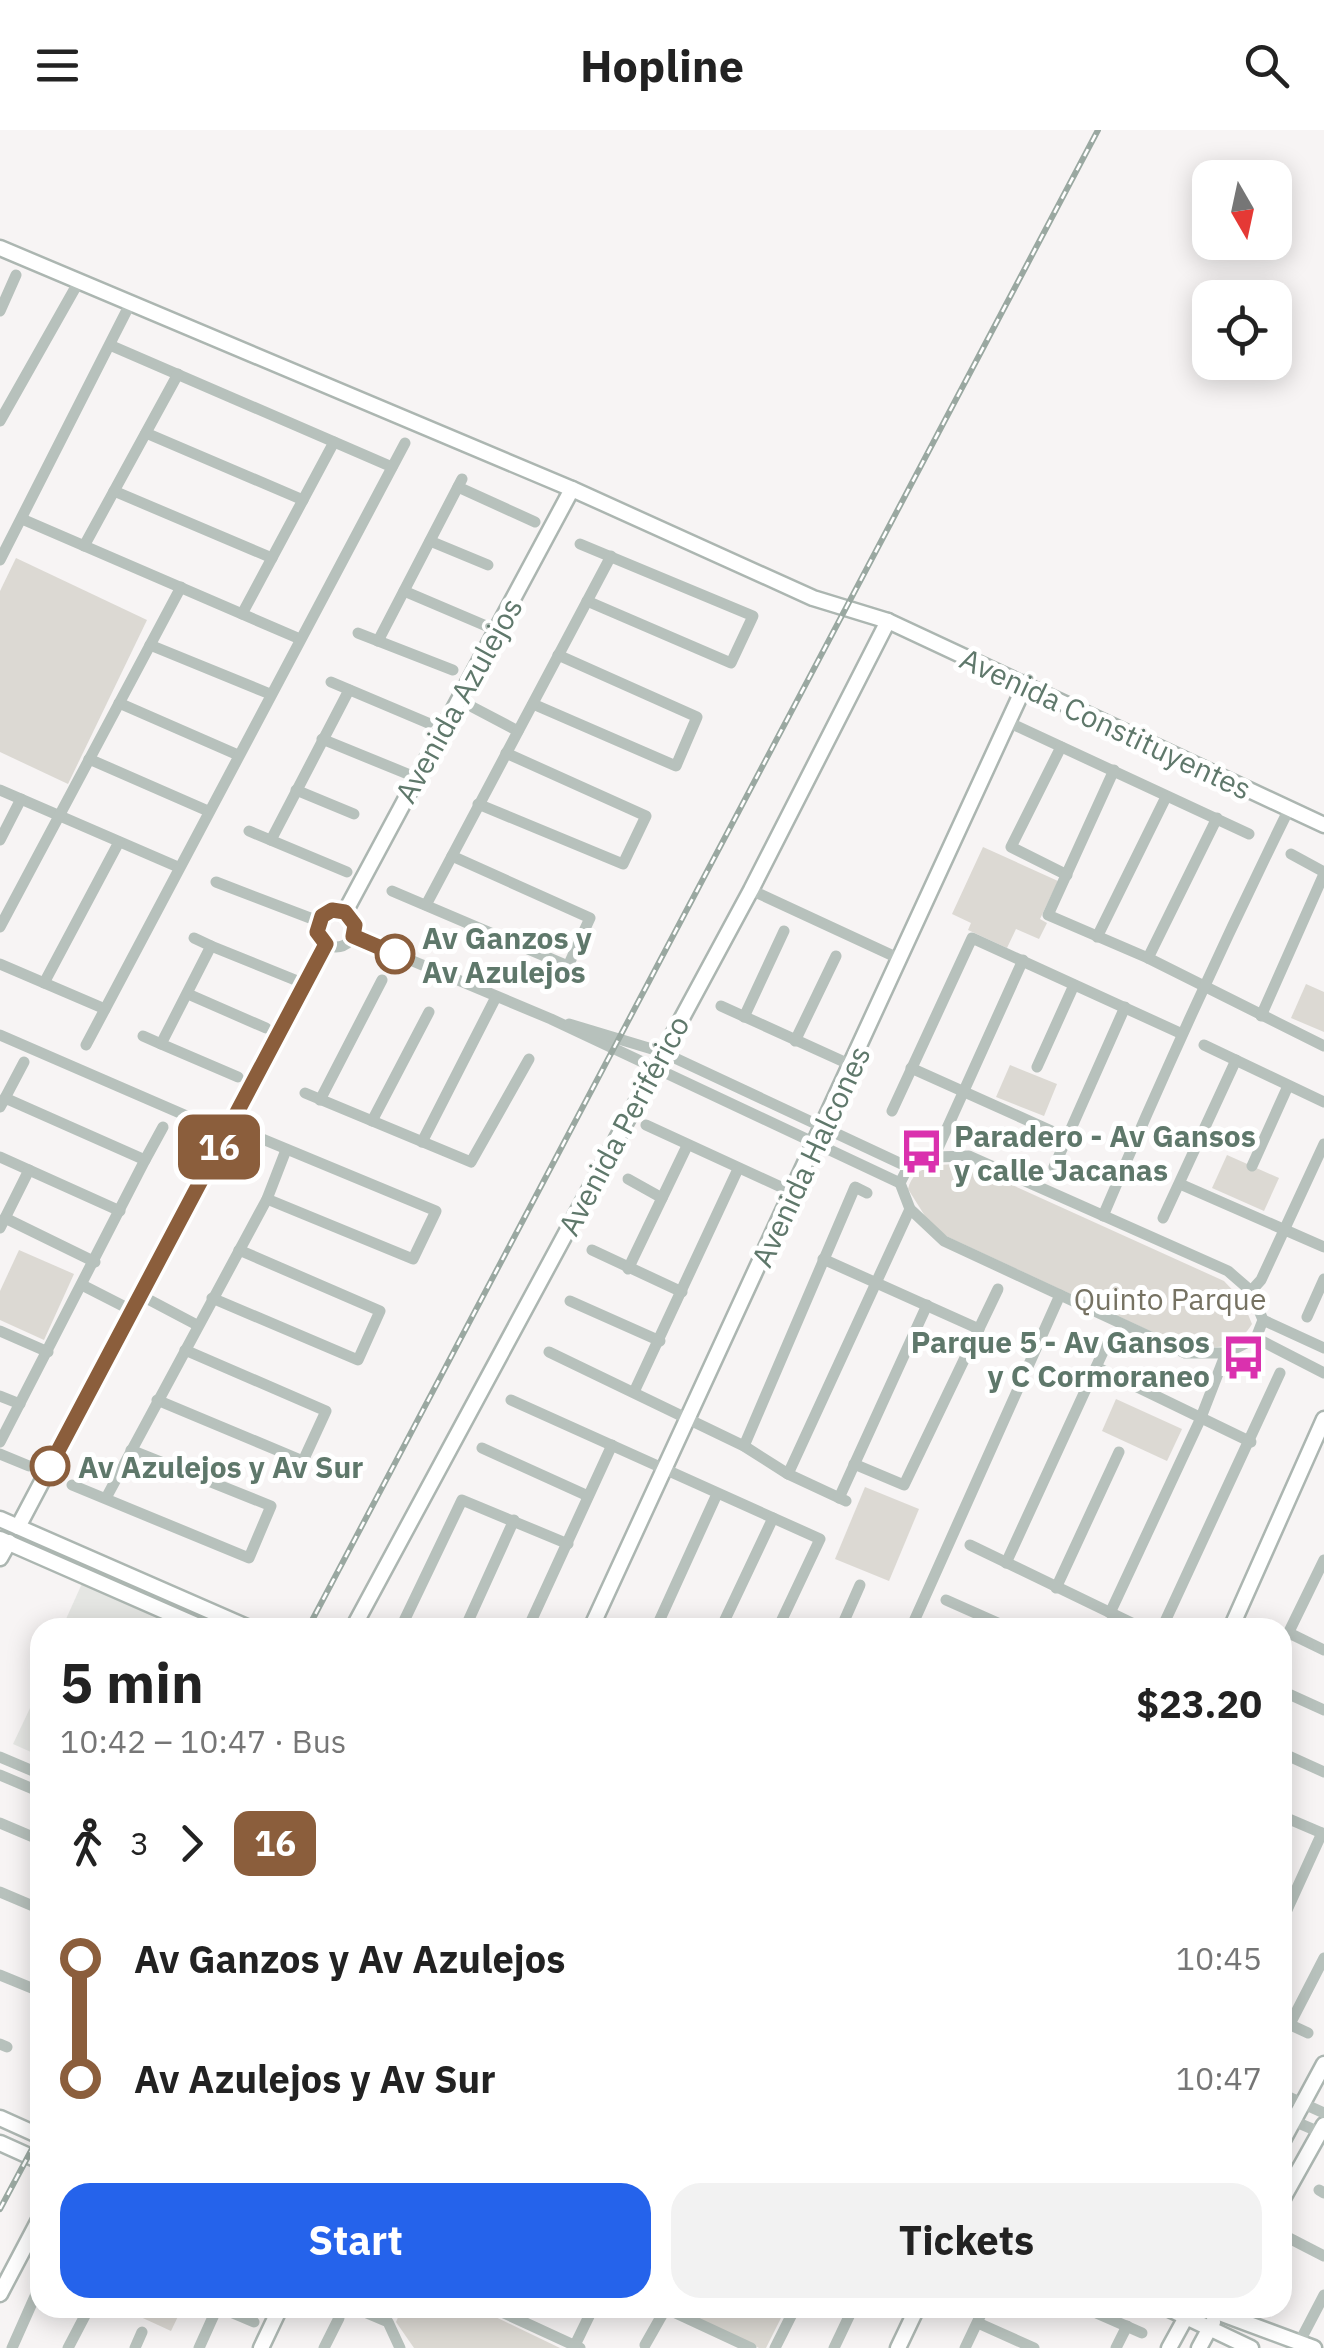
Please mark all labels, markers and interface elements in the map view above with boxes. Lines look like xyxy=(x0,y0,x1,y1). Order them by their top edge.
text: Hopline xyxy=(580,36,744,94)
icon: menu xyxy=(30,38,85,93)
icon: search xyxy=(1239,38,1294,93)
north arrow xyxy=(1192,160,1292,260)
map controls xyxy=(1192,160,1292,380)
button: locate xyxy=(1192,280,1292,380)
street label: Avenida Azulejos xyxy=(386,591,530,809)
street label: Avenida Constituyentes xyxy=(954,638,1258,808)
place label: Av Ganzos y Av Azulejos xyxy=(422,918,592,991)
marker: Av Ganzos y Av Azulejos xyxy=(376,935,414,973)
street label: Avenida Periférico xyxy=(549,1008,697,1242)
street label: Avenida Halcones xyxy=(742,1039,878,1273)
line badge: 16 xyxy=(174,1114,264,1180)
place label: Paradero - Av Gansos y calle Jacanas xyxy=(954,1116,1256,1189)
text: 16 xyxy=(198,1124,240,1170)
bus stop icon: Paradero - Av Gansos y calle Jacanas xyxy=(897,1128,945,1176)
park label: Quinto Parque xyxy=(1074,1279,1266,1318)
place label: Parque 5 - Av Gansos y C Cormoraneo xyxy=(911,1322,1210,1395)
bus stop icon: Parque 5 - Av Gansos y C Cormoraneo xyxy=(1219,1334,1267,1382)
marker: Av Azulejos y Av Sur xyxy=(31,1447,69,1485)
place label: Av Azulejos y Av Sur xyxy=(78,1447,363,1486)
text: 5 min xyxy=(60,1647,204,1718)
text: $23.20 xyxy=(1136,1679,1262,1728)
text: 10:42 – 10:47 · Bus xyxy=(60,1720,346,1762)
icon: walk xyxy=(60,1816,115,1871)
icon: forward xyxy=(164,1816,219,1871)
text: 16 xyxy=(254,1820,296,1866)
text: 3 xyxy=(130,1822,149,1864)
text: Av Ganzos y Av Azulejos xyxy=(134,1934,565,1983)
text: 10:45 xyxy=(1176,1937,1262,1979)
text: Av Azulejos y Av Sur xyxy=(134,2054,496,2103)
text: 10:47 xyxy=(1176,2057,1262,2099)
button: Start xyxy=(60,2183,651,2298)
button: Tickets xyxy=(671,2183,1262,2298)

